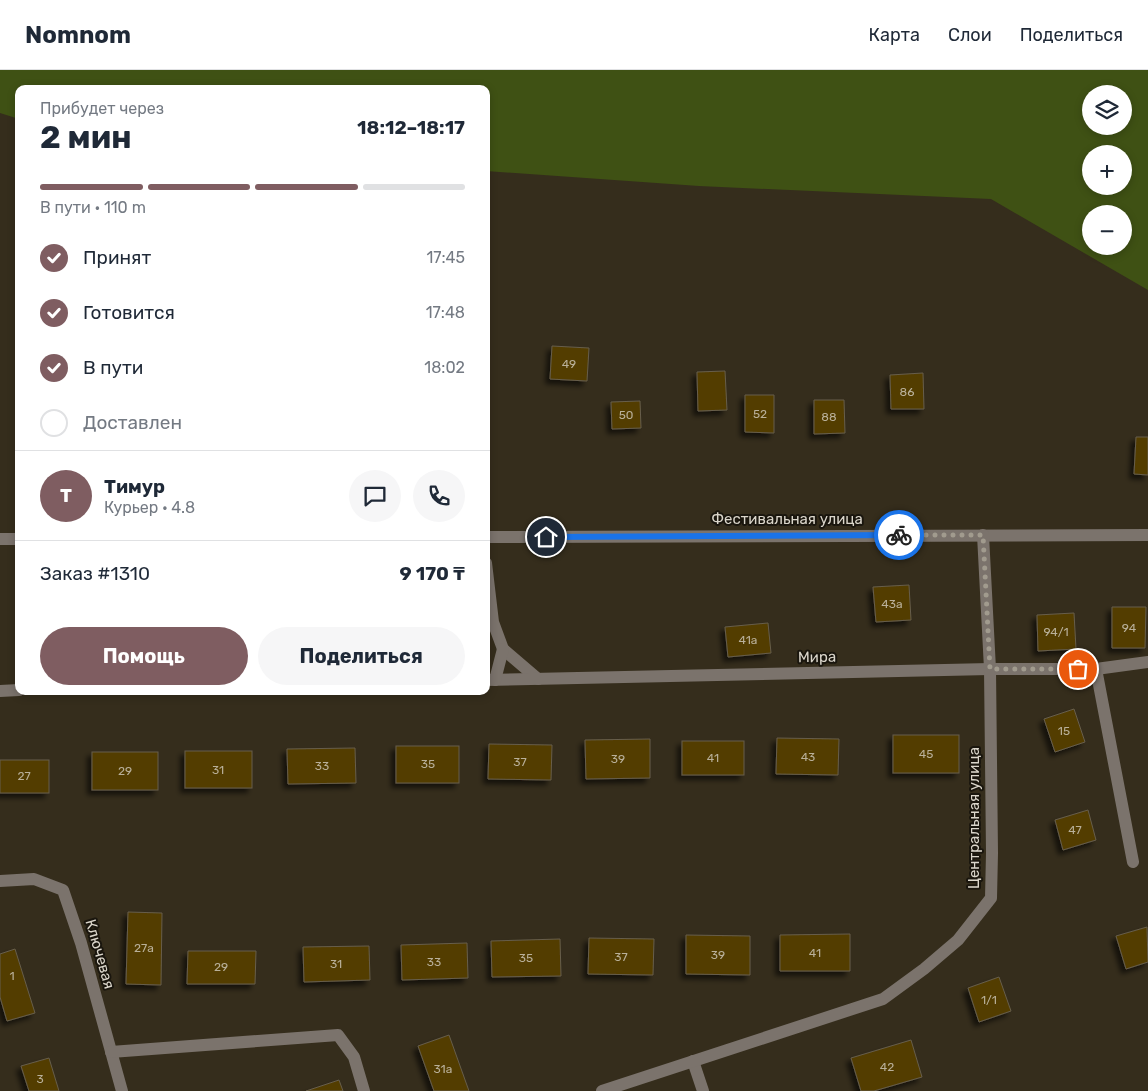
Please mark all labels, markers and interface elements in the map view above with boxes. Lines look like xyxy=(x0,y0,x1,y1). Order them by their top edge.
text: Nomnom xyxy=(25,21,131,49)
text: Карта xyxy=(869,24,920,46)
text: Слои xyxy=(948,24,992,46)
text: Поделиться xyxy=(1020,24,1123,46)
map controls xyxy=(1082,85,1132,255)
button: layers xyxy=(1082,85,1132,135)
text: Прибудет через xyxy=(40,99,164,118)
text: 18:12–18:17 xyxy=(357,116,465,139)
text: 2 мин xyxy=(40,118,132,156)
button: + xyxy=(1082,145,1132,195)
text: В пути · 110 m xyxy=(40,198,146,217)
button: − xyxy=(1082,205,1132,255)
icon: check xyxy=(40,244,68,272)
text: Принят xyxy=(83,246,151,269)
text: 17:45 xyxy=(426,248,465,267)
icon: check xyxy=(40,299,68,327)
text: Готовится xyxy=(83,301,175,324)
text: 17:48 xyxy=(426,303,465,322)
icon: check xyxy=(40,354,68,382)
text: В пути xyxy=(83,356,143,379)
house number: 49 xyxy=(562,357,576,371)
text: 18:02 xyxy=(424,358,465,377)
house number: 86 xyxy=(900,385,914,399)
house number: 52 xyxy=(753,407,767,421)
house number: 50 xyxy=(619,408,633,422)
house number: 88 xyxy=(821,410,837,424)
text: Доставлен xyxy=(83,411,182,434)
button: chat xyxy=(349,470,401,522)
button: phone xyxy=(413,470,465,522)
text: Тимур xyxy=(104,475,165,498)
text: Т xyxy=(60,484,72,507)
text: Курьер · 4.8 xyxy=(104,498,195,517)
street label: Фестивальная улица xyxy=(711,510,863,528)
courier xyxy=(874,510,924,560)
pin xyxy=(525,516,567,558)
icon: bike xyxy=(885,521,913,549)
icon: home xyxy=(532,523,560,551)
text: Заказ #1310 xyxy=(40,562,150,585)
text: 9 170 ₸ xyxy=(400,562,465,585)
house number: 43а xyxy=(881,597,903,611)
house number: 94 xyxy=(1122,621,1137,635)
house number: 94/1 xyxy=(1043,625,1069,639)
button: Помощь xyxy=(40,627,248,685)
button: Поделиться xyxy=(258,627,465,685)
house number: 41а xyxy=(739,633,757,647)
street label: Мира xyxy=(798,648,836,666)
pin xyxy=(1057,648,1099,690)
icon: bag xyxy=(1064,655,1092,683)
house number: 15 xyxy=(1058,724,1070,738)
house number: 45 xyxy=(919,747,933,761)
street label: Центральная улица xyxy=(965,747,983,889)
house number: 43 xyxy=(801,750,815,764)
house number: 41 xyxy=(707,751,719,765)
house number: 39 xyxy=(611,752,625,766)
house number: 37 xyxy=(513,755,527,769)
house number: 35 xyxy=(421,757,435,771)
house number: 33 xyxy=(315,759,329,773)
house number: 31 xyxy=(212,763,224,777)
house number: 29 xyxy=(118,764,132,778)
house number: 27 xyxy=(17,769,31,783)
house number: 47 xyxy=(1068,823,1082,837)
street label: Ключевая xyxy=(81,917,119,991)
house number: 27а xyxy=(134,941,154,955)
house number: 41 xyxy=(809,946,821,960)
house number: 39 xyxy=(711,948,725,962)
house number: 37 xyxy=(614,950,628,964)
house number: 35 xyxy=(519,951,533,965)
house number: 33 xyxy=(427,955,441,969)
house number: 31 xyxy=(330,957,342,971)
house number: 29 xyxy=(214,960,228,974)
house number: 1 xyxy=(9,969,15,983)
house number: 1/1 xyxy=(981,993,997,1007)
house number: 42 xyxy=(880,1060,894,1074)
house number: 31а xyxy=(434,1062,452,1076)
house number: 3 xyxy=(36,1072,44,1086)

